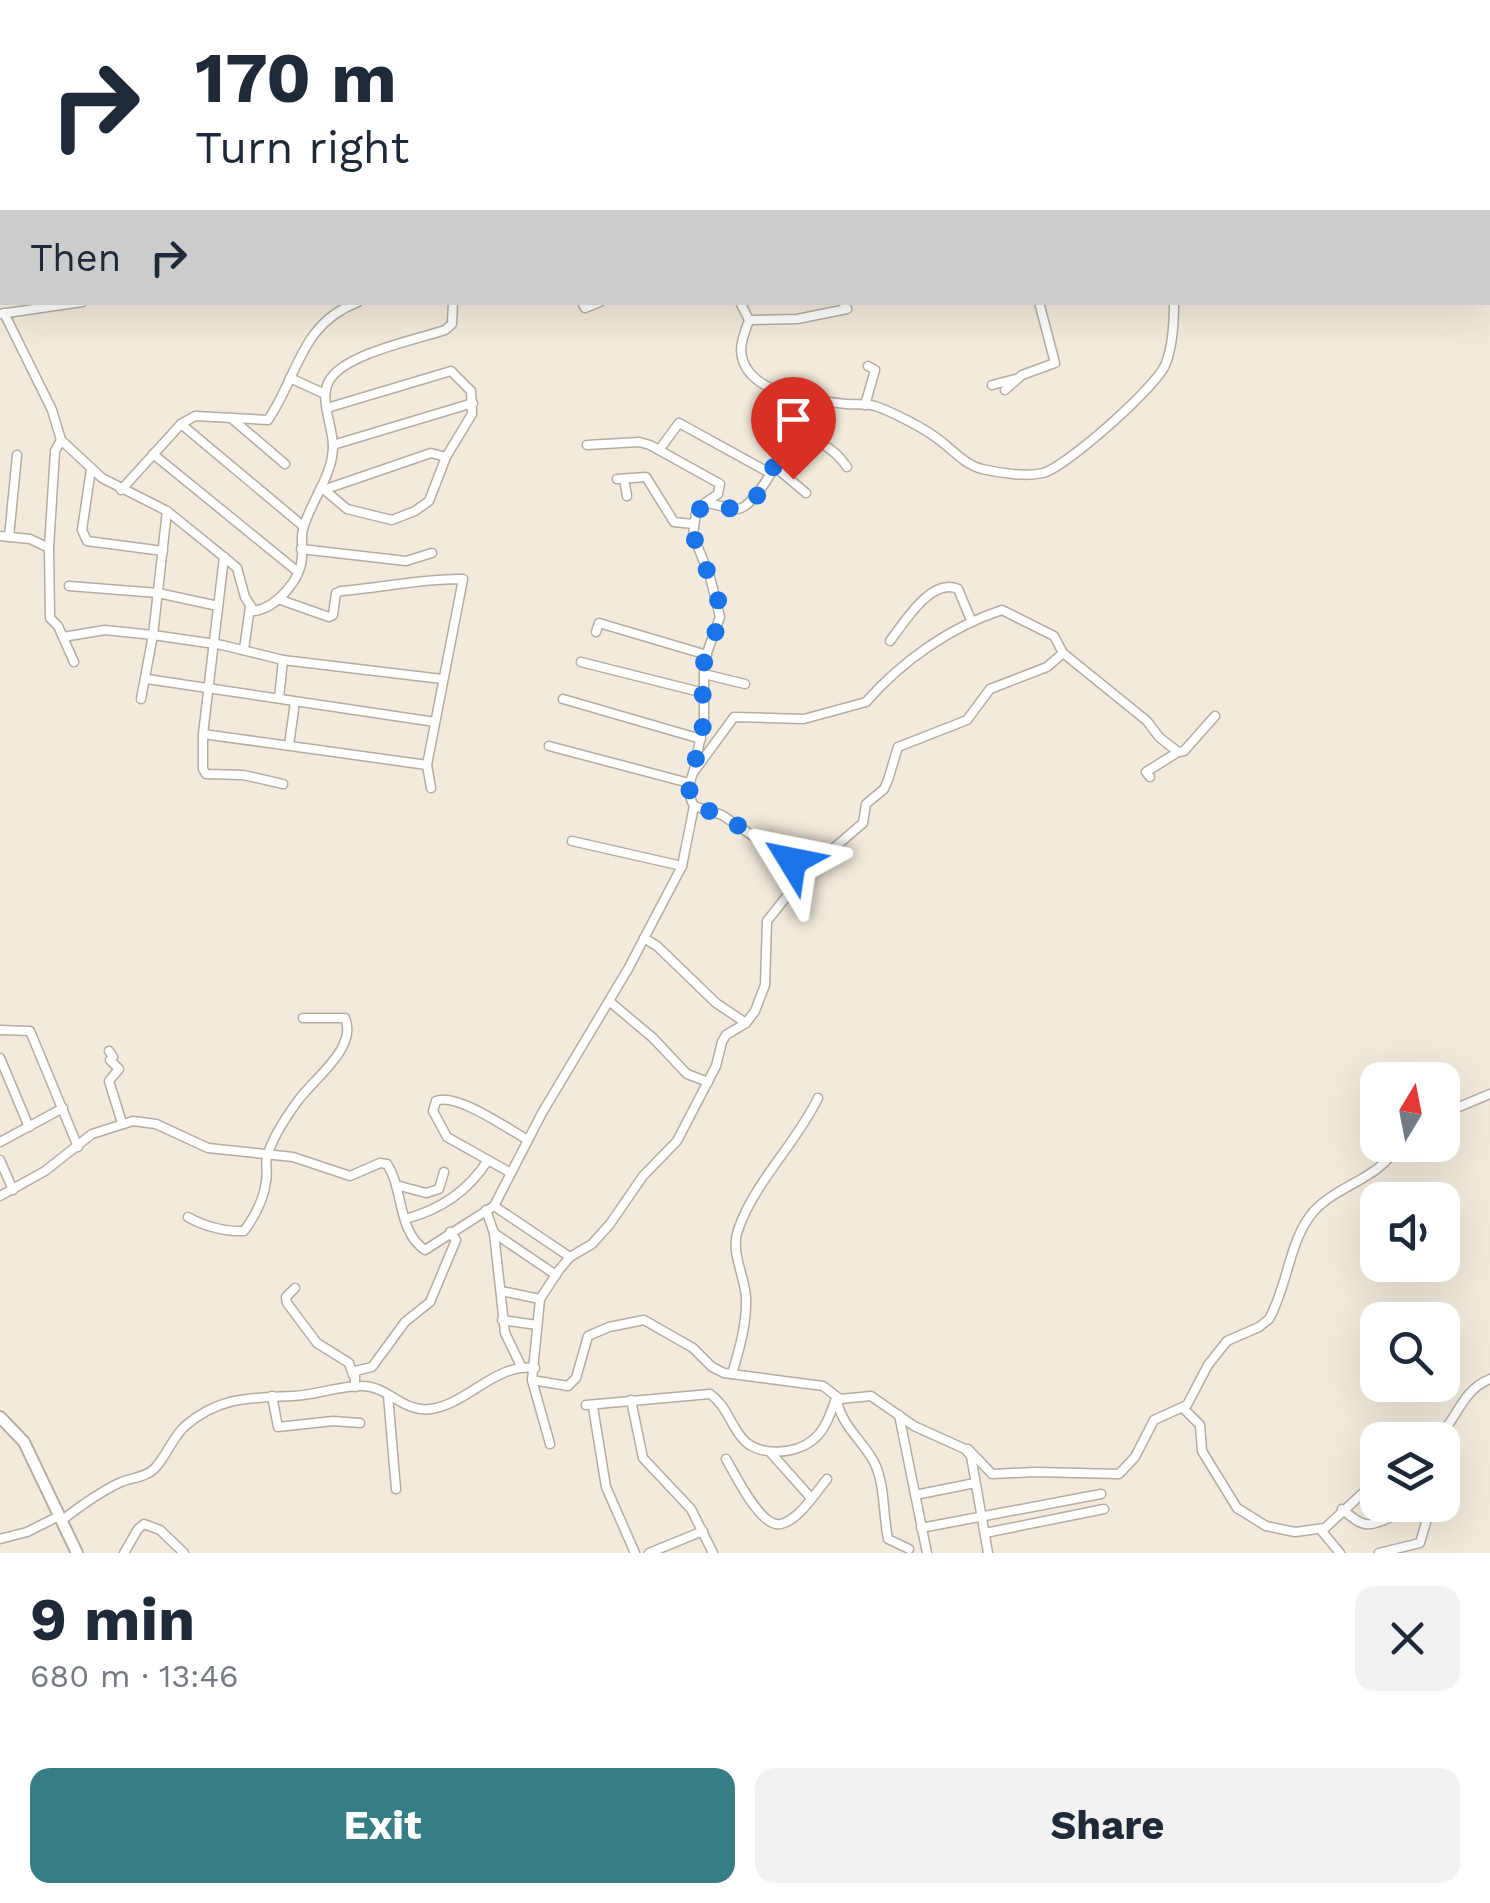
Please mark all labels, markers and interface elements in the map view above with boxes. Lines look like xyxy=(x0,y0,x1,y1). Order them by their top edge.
text: 170 m xyxy=(195,37,397,119)
icon: right xyxy=(30,40,160,170)
text: Turn right xyxy=(195,121,409,174)
icon: right xyxy=(141,230,196,285)
text: Then xyxy=(30,236,121,280)
pin xyxy=(751,377,836,480)
icon: arrive xyxy=(766,392,821,447)
position arrow xyxy=(740,809,844,913)
north arrow xyxy=(1360,1062,1460,1162)
map controls xyxy=(1360,1062,1460,1522)
button: sound xyxy=(1360,1182,1460,1282)
button: search xyxy=(1360,1302,1460,1402)
button: layers xyxy=(1360,1422,1460,1522)
text: 9 min xyxy=(30,1584,195,1655)
button: close xyxy=(1355,1586,1460,1691)
text: 680 m · 13:46 xyxy=(30,1657,239,1695)
button: Exit xyxy=(30,1768,735,1883)
button: Share xyxy=(755,1768,1460,1883)

